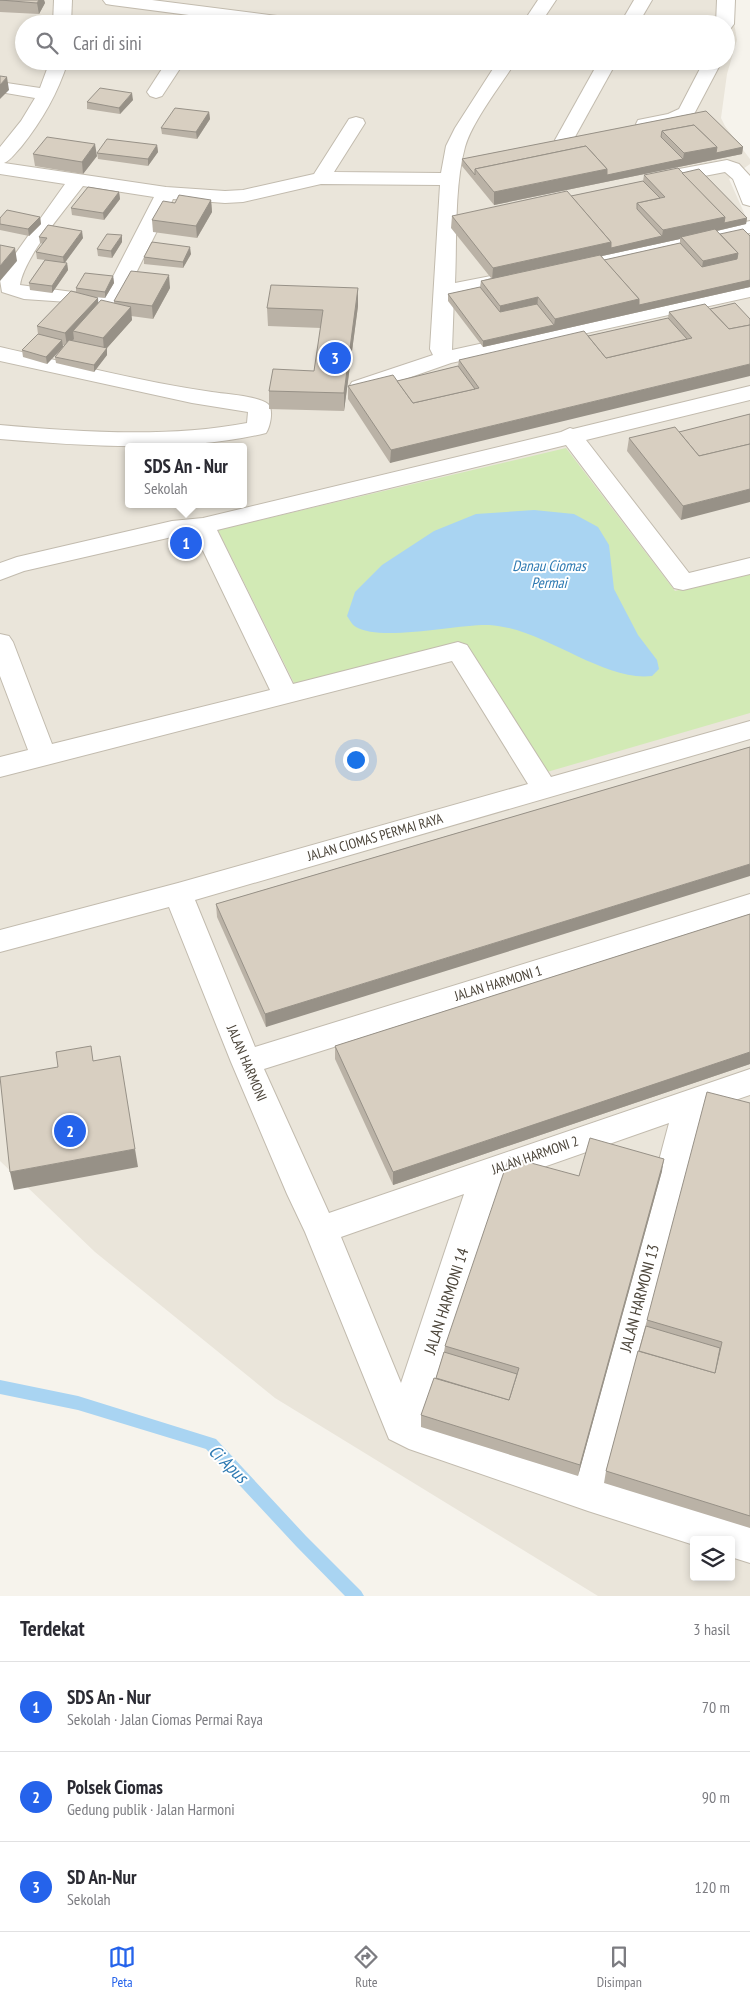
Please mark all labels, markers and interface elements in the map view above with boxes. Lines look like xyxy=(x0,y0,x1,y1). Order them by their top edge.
search box xyxy=(15,15,735,70)
icon: search xyxy=(33,29,61,57)
text: Cari di sini xyxy=(73,31,142,55)
pin: 3 xyxy=(319,339,351,377)
popup xyxy=(125,443,247,508)
text: SDS An - Nur xyxy=(144,454,228,478)
text: Sekolah xyxy=(144,478,188,498)
pin: 1 xyxy=(170,524,202,562)
water label: Danau Ciomas Permai xyxy=(512,556,588,592)
your location xyxy=(343,747,369,773)
street label: JALAN CIOMAS PERMAI RAYA xyxy=(304,809,445,865)
street label: JALAN HARMONI 1 xyxy=(451,961,544,1005)
street label: JALAN HARMONI xyxy=(222,1021,271,1104)
pin: 2 xyxy=(54,1112,86,1150)
street label: JALAN HARMONI 2 xyxy=(488,1132,581,1179)
street label: JALAN HARMONI 13 xyxy=(615,1242,663,1355)
street label: JALAN HARMONI 14 xyxy=(419,1245,473,1358)
water label: Ci Apus xyxy=(204,1439,254,1489)
map controls xyxy=(690,1536,735,1581)
button: layers xyxy=(690,1536,735,1581)
text: Terdekat xyxy=(20,1615,85,1642)
text: 3 hasil xyxy=(693,1619,730,1639)
text: SDS An - Nur xyxy=(67,1685,151,1709)
text: 1 xyxy=(32,1697,40,1717)
text: 70 m xyxy=(702,1697,730,1717)
text: Sekolah · Jalan Ciomas Permai Raya xyxy=(67,1709,263,1729)
text: Polsek Ciomas xyxy=(67,1775,163,1799)
text: 2 xyxy=(32,1787,40,1807)
text: 90 m xyxy=(702,1787,730,1807)
text: Gedung publik · Jalan Harmoni xyxy=(67,1799,235,1819)
text: SD An-Nur xyxy=(67,1865,137,1889)
text: 3 xyxy=(32,1877,40,1897)
text: 120 m xyxy=(695,1877,730,1897)
text: Sekolah xyxy=(67,1889,111,1909)
tab: Peta xyxy=(108,1943,136,1991)
tab: Rute xyxy=(352,1943,380,1991)
tab: Disimpan xyxy=(597,1943,642,1991)

